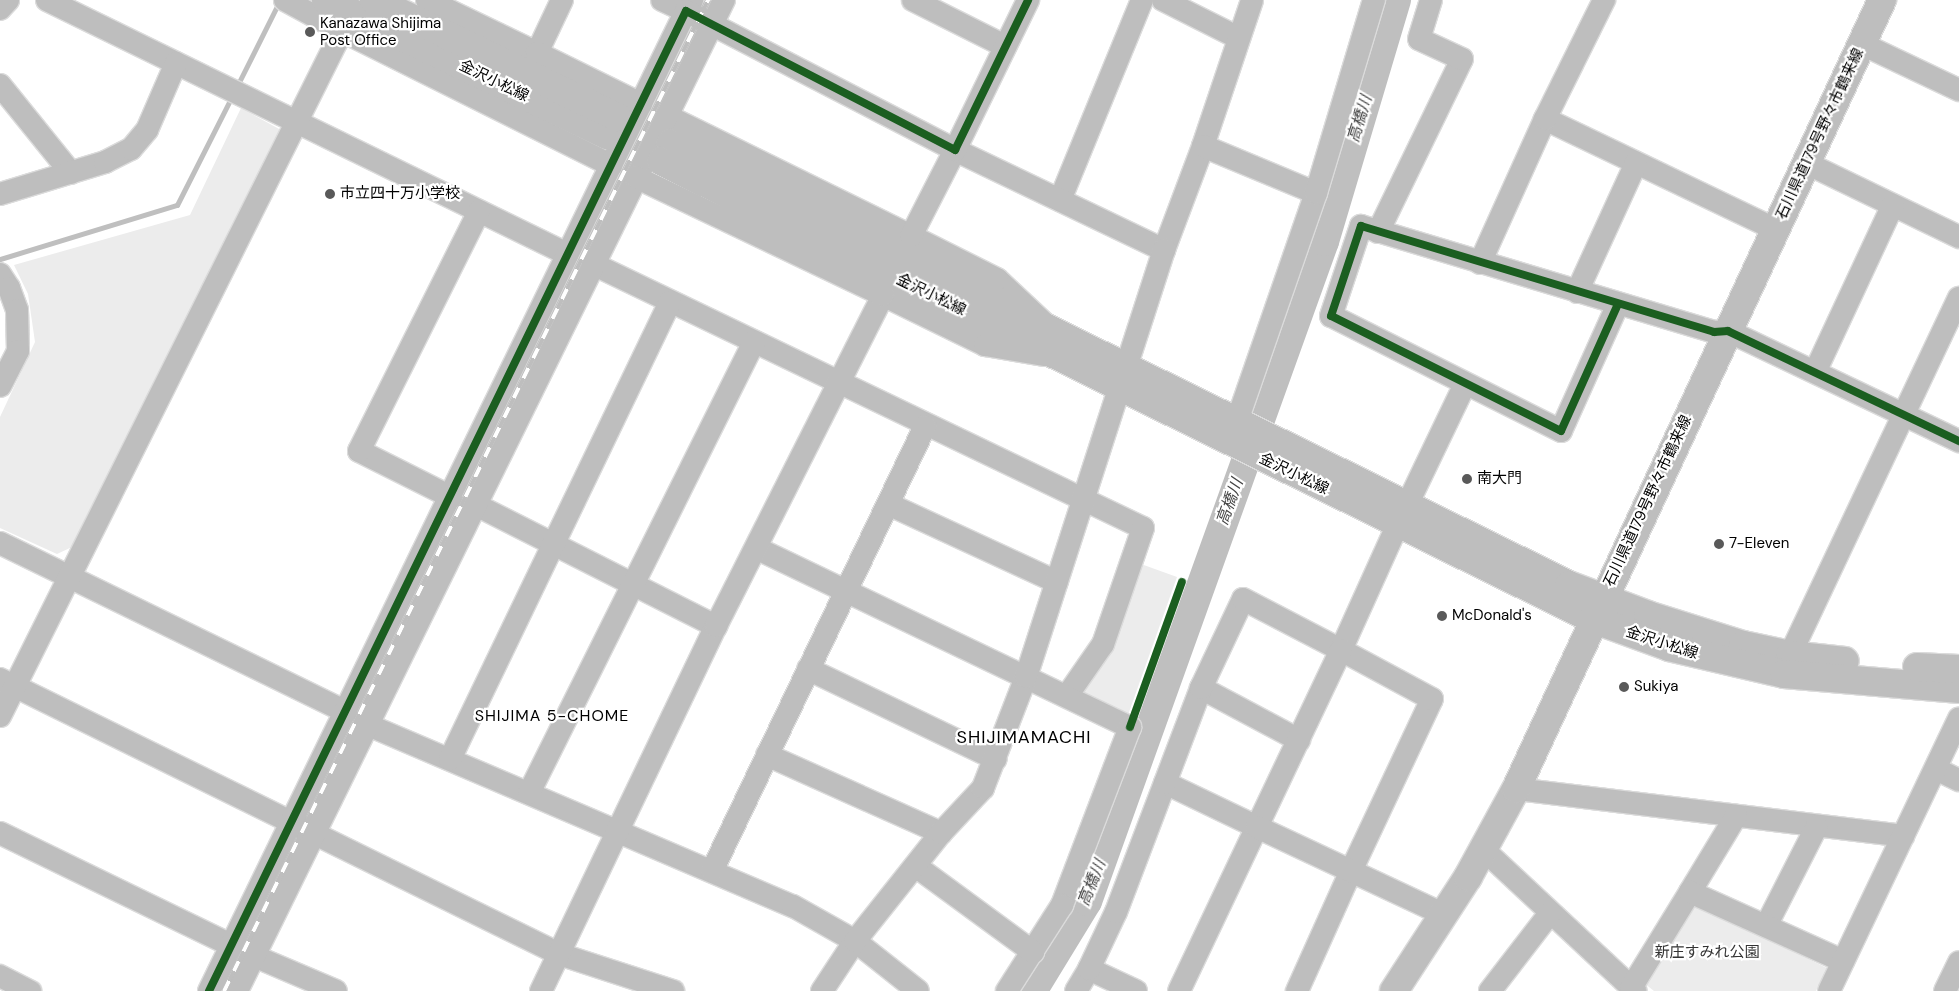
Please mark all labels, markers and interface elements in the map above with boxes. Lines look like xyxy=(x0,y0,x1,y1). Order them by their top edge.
place label: Kanazawa Shijima Post Office xyxy=(320,14,441,49)
marker: Kanazawa Shijima Post Office xyxy=(304,26,316,38)
street label: 石川県道179号野々市鶴来線 xyxy=(1772,46,1868,222)
street label: 金沢小松線 xyxy=(456,56,532,106)
water label: 高橋川 xyxy=(1344,93,1376,145)
place label: 市立四十万小学校 xyxy=(340,185,460,203)
marker: 市立四十万小学校 xyxy=(324,188,336,200)
street label: 金沢小松線 xyxy=(893,270,969,320)
street label: 石川県道179号野々市鶴来線 xyxy=(1600,413,1696,589)
street label: 金沢小松線 xyxy=(1256,449,1332,499)
place label: 南大門 xyxy=(1477,470,1522,488)
marker: 南大門 xyxy=(1461,473,1473,485)
water label: 高橋川 xyxy=(1213,476,1247,528)
place label: 7-Eleven xyxy=(1729,535,1789,553)
marker: 7-Eleven xyxy=(1713,538,1725,550)
place label: McDonald's xyxy=(1452,607,1532,625)
marker: McDonald's xyxy=(1436,610,1448,622)
street label: 金沢小松線 xyxy=(1624,623,1700,663)
place label: Sukiya xyxy=(1634,678,1678,696)
marker: Sukiya xyxy=(1618,681,1630,693)
district label: SHIJIMA 5-CHOME xyxy=(473,706,631,726)
district label: SHIJIMAMACHI xyxy=(955,726,1093,748)
water label: 高橋川 xyxy=(1074,857,1110,909)
park label: 新庄すみれ公園 xyxy=(1655,944,1759,962)

